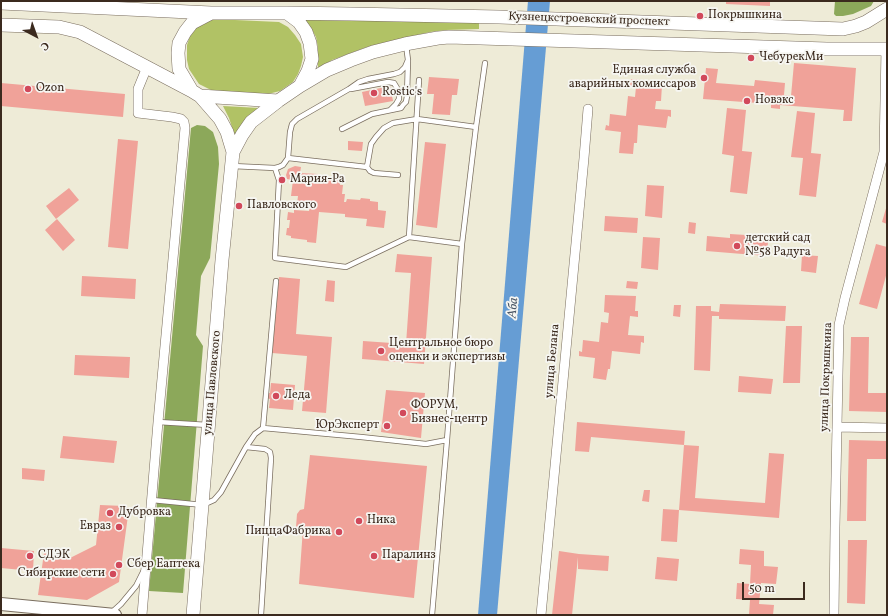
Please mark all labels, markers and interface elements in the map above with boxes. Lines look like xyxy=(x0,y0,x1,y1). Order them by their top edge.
place label: Покрышкина xyxy=(708,9,782,23)
street label: Кузнецкстроевский проспект xyxy=(508,10,670,30)
marker: Покрышкина xyxy=(695,11,705,21)
north arrow xyxy=(16,16,56,56)
text: С xyxy=(37,37,52,53)
place label: ЧебурекМи xyxy=(759,51,823,65)
marker: ЧебурекМи xyxy=(746,53,756,63)
place label: Единая служба аварийных комиссаров xyxy=(569,64,696,92)
marker: Единая служба аварийных комиссаров xyxy=(699,73,709,83)
place label: Ozon xyxy=(36,82,64,96)
marker: Ozon xyxy=(23,84,33,94)
place label: Rostic's xyxy=(382,86,422,100)
marker: Rostic's xyxy=(369,88,379,98)
place label: Новэкс xyxy=(755,94,794,108)
marker: Новэкс xyxy=(742,96,752,106)
place label: Мария-Ра xyxy=(290,173,345,187)
marker: Мария-Ра xyxy=(277,175,287,185)
place label: Павловского xyxy=(247,199,316,213)
marker: Павловского xyxy=(234,201,244,211)
place label: детский сад №58 Радуга xyxy=(745,232,811,260)
marker: детский сад №58 Радуга xyxy=(732,241,742,251)
water label: Аба xyxy=(505,297,523,319)
street label: улица Покрышкина xyxy=(818,322,836,432)
street label: улица Белана xyxy=(543,323,563,399)
street label: улица Павловского xyxy=(201,330,225,436)
place label: Центральное бюро оценки и экспертизы xyxy=(389,337,505,365)
marker: Центральное бюро оценки и экспертизы xyxy=(376,346,386,356)
place label: Леда xyxy=(284,389,311,403)
marker: Леда xyxy=(271,391,281,401)
place label: ФОРУМ, Бизнес-центр xyxy=(411,399,488,427)
marker: ФОРУМ, Бизнес-центр xyxy=(398,408,408,418)
place label: ЮрЭксперт xyxy=(316,419,379,433)
marker: ЮрЭксперт xyxy=(382,421,392,431)
place label: Дубровка xyxy=(118,506,171,520)
marker: Дубровка xyxy=(105,508,115,518)
place label: Ника xyxy=(367,514,396,528)
marker: Ника xyxy=(354,516,364,526)
place label: Евраз xyxy=(80,520,111,534)
marker: Евраз xyxy=(114,522,124,532)
place label: ПиццаФабрика xyxy=(245,525,331,539)
marker: ПиццаФабрика xyxy=(334,527,344,537)
place label: СДЭК xyxy=(38,549,70,563)
place label: Паралинз xyxy=(382,549,436,563)
marker: СДЭК xyxy=(25,551,35,561)
marker: Паралинз xyxy=(369,551,379,561)
place label: Сбер Еаптека xyxy=(127,558,200,572)
marker: Сбер Еаптека xyxy=(114,560,124,570)
place label: Сибирские сети xyxy=(18,567,105,581)
marker: Сибирские сети xyxy=(108,569,118,579)
scale bar xyxy=(744,574,807,600)
text: 50 m xyxy=(749,581,775,597)

